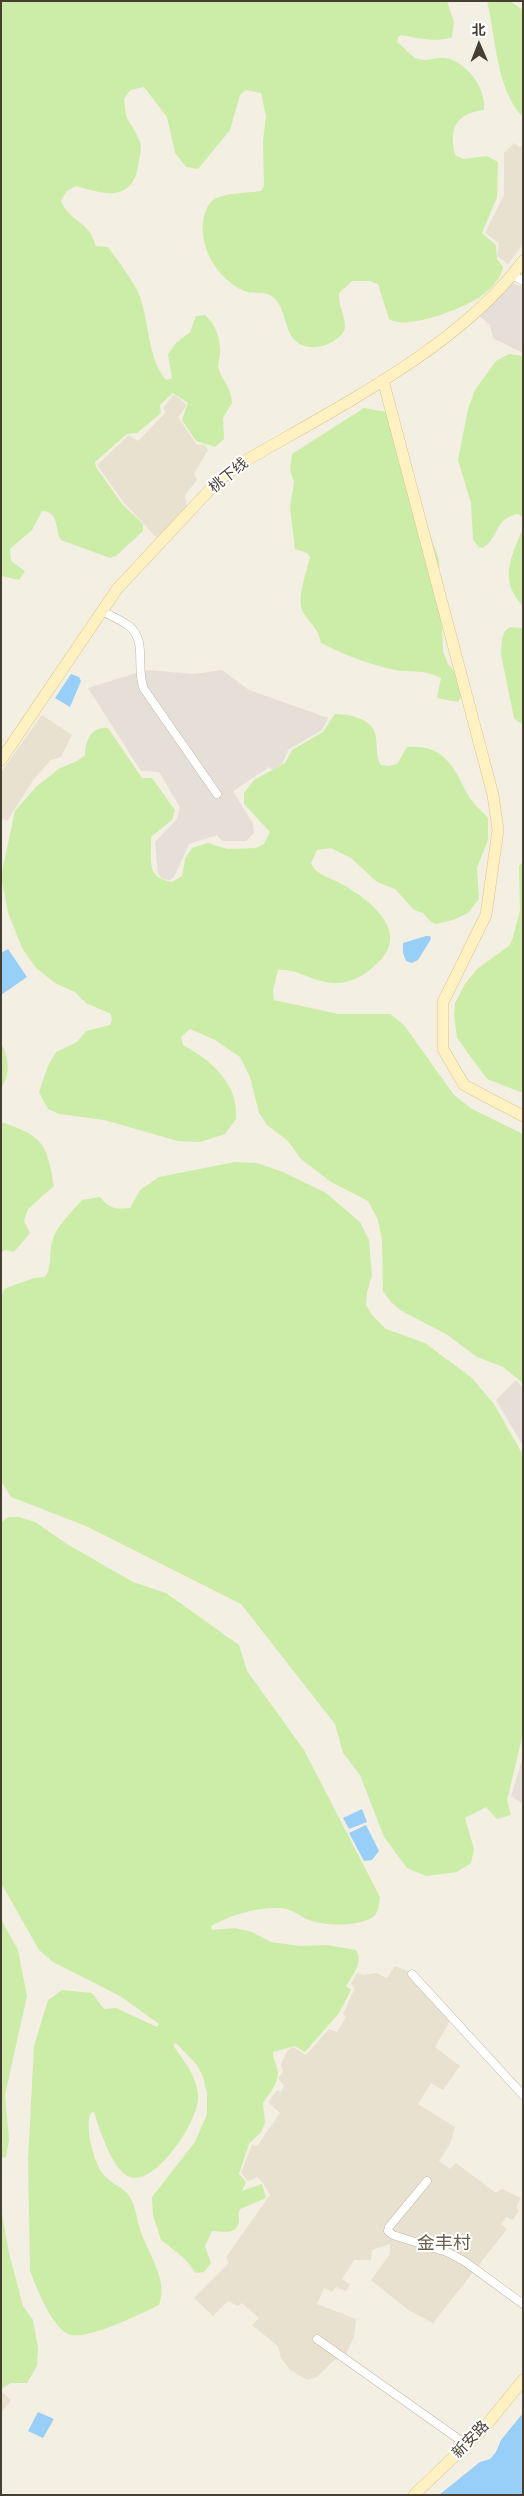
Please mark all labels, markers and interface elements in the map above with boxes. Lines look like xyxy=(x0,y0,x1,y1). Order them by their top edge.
north arrow xyxy=(454,20,504,70)
text: 北 xyxy=(472,21,486,39)
street label: 桃下线 xyxy=(206,455,252,497)
district label: 金丰村 xyxy=(417,2233,471,2255)
street label: 新安路 xyxy=(449,2418,493,2462)

